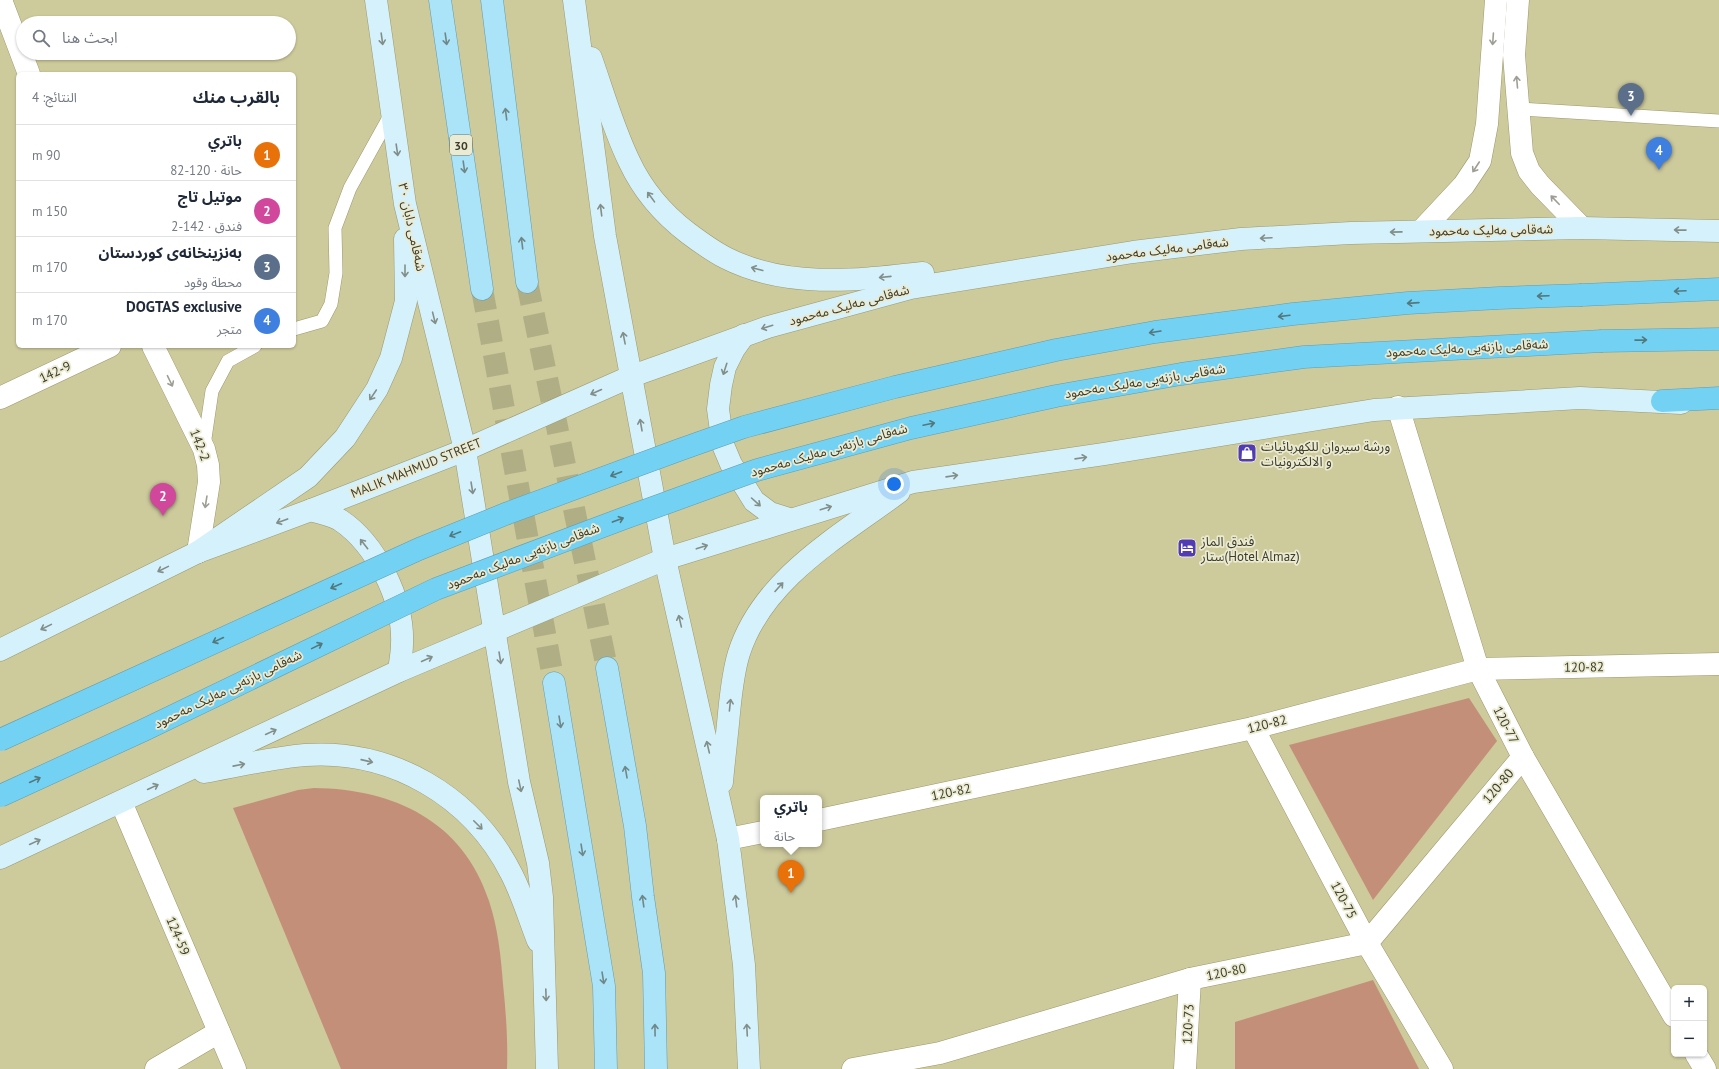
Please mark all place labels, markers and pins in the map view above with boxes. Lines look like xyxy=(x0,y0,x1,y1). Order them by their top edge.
pin: 3 xyxy=(1618,83,1644,116)
pin: 4 xyxy=(1646,137,1672,170)
place label: ورشة سيروان للكهربائيات و الالكترونيات xyxy=(1261,438,1390,470)
shop icon: ورشة سيروان للكهربائيات و الالكترونيات xyxy=(1236,442,1258,464)
pin: 2 xyxy=(150,483,176,516)
place label: فندق الماز ستار(Hotel Almaz) xyxy=(1200,533,1300,565)
hotel icon: فندق الماز ستار(Hotel Almaz) xyxy=(1176,537,1198,559)
pin: 1 xyxy=(778,860,804,893)

